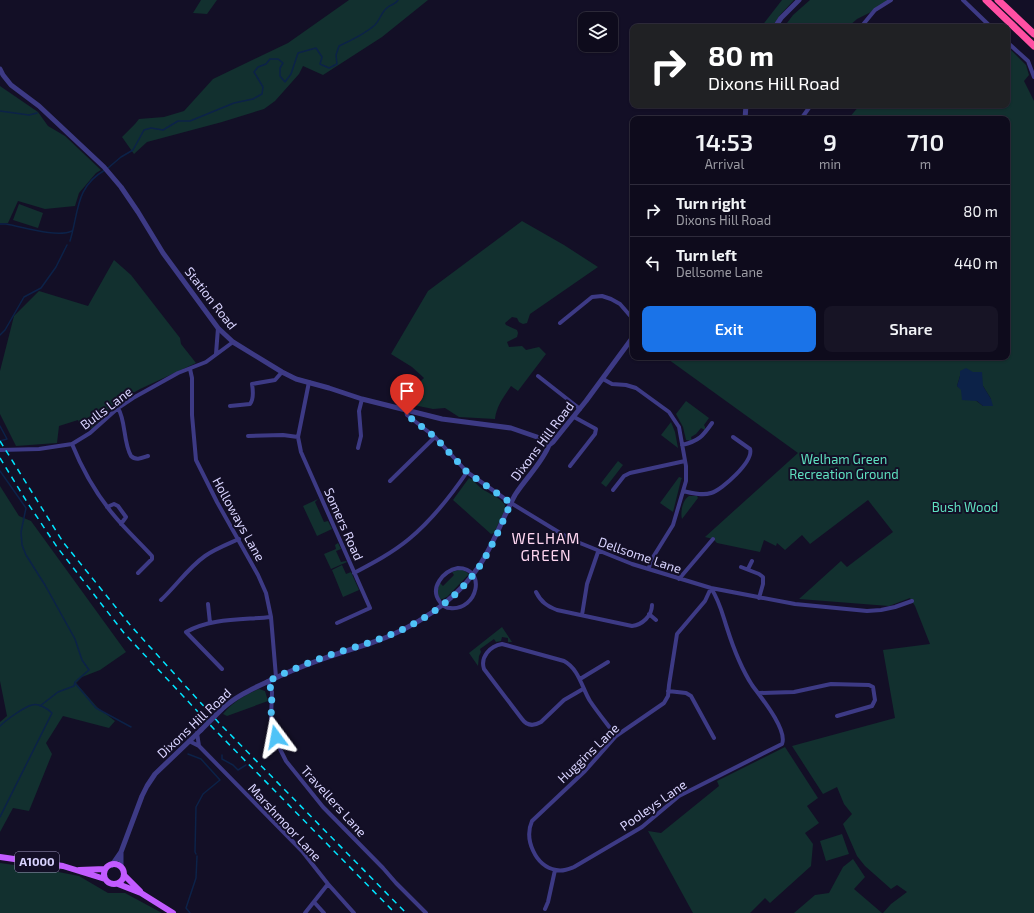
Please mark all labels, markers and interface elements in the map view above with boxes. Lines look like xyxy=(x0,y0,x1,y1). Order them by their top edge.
map controls xyxy=(578,12,618,52)
button: layers xyxy=(578,12,618,52)
text: 80 m xyxy=(708,38,774,72)
icon: right xyxy=(642,40,694,92)
text: Dixons Hill Road xyxy=(708,72,840,94)
text: 14:53 xyxy=(696,127,753,156)
text: 9 xyxy=(823,127,837,156)
text: 710 xyxy=(907,127,944,156)
text: Arrival xyxy=(705,156,744,172)
text: min xyxy=(819,156,841,172)
text: m xyxy=(920,156,931,172)
text: Turn right xyxy=(676,194,746,212)
icon: right xyxy=(642,200,664,222)
text: 80 m xyxy=(963,202,998,220)
text: Dixons Hill Road xyxy=(676,212,771,228)
text: Turn left xyxy=(676,246,737,264)
icon: left xyxy=(642,252,664,274)
text: 440 m xyxy=(954,254,998,272)
street label: Station Road xyxy=(182,263,240,333)
text: Dellsome Lane xyxy=(676,264,763,280)
button: Exit xyxy=(642,306,816,352)
button: Share xyxy=(824,306,998,352)
pin xyxy=(390,374,424,415)
icon: arrive xyxy=(396,380,418,402)
street label: Bulls Lane xyxy=(77,383,135,433)
street label: Dixons Hill Road xyxy=(507,398,577,484)
park label: Welham Green Recreation Ground xyxy=(789,451,899,482)
street label: Holloways Lane xyxy=(209,474,269,564)
street label: Somers Road xyxy=(321,485,367,563)
park label: Bush Wood xyxy=(932,499,998,515)
district label: WELHAM GREEN xyxy=(512,529,580,564)
street label: Dellsome Lane xyxy=(596,533,684,577)
street label: Dixons Hill Road xyxy=(154,685,234,761)
position arrow xyxy=(255,716,297,758)
street label: Huggins Lane xyxy=(554,720,622,786)
street label: Travellers Lane xyxy=(298,762,370,840)
street label: Pooleys Lane xyxy=(617,776,690,834)
street label: Marshmoor Lane xyxy=(245,780,325,864)
road number: A1000 xyxy=(15,852,59,872)

